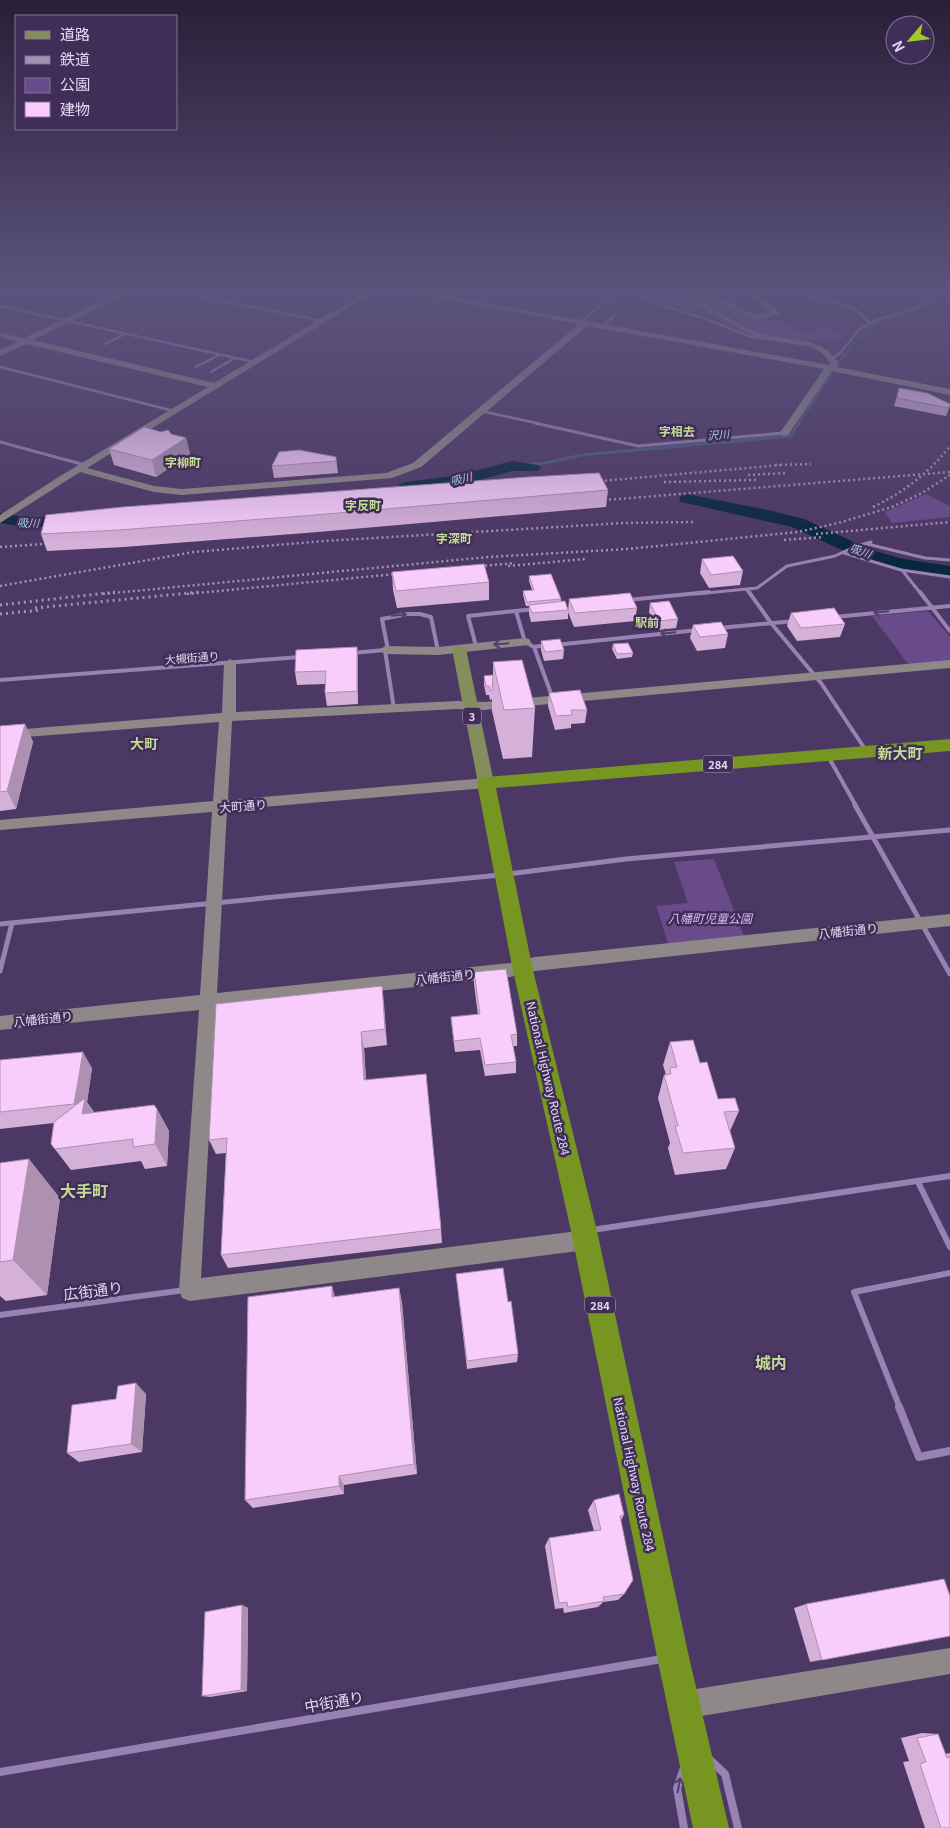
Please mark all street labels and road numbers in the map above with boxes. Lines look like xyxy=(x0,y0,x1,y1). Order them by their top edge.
street label: 大槻街通り xyxy=(164,647,220,667)
road number: 3 xyxy=(463,708,481,724)
road number: 284 xyxy=(703,756,733,772)
street label: 大町通り xyxy=(218,794,268,816)
street label: 八幡街通り xyxy=(817,918,879,942)
street label: 八幡街通り xyxy=(414,964,476,988)
street label: National Highway Route 284 xyxy=(523,999,575,1157)
street label: 八幡街通り xyxy=(12,1006,74,1030)
street label: 広街通り xyxy=(62,1276,124,1304)
road number: 284 xyxy=(585,1296,615,1314)
street label: National Highway Route 284 xyxy=(610,1395,660,1553)
street label: 中街通り xyxy=(303,1685,365,1717)

